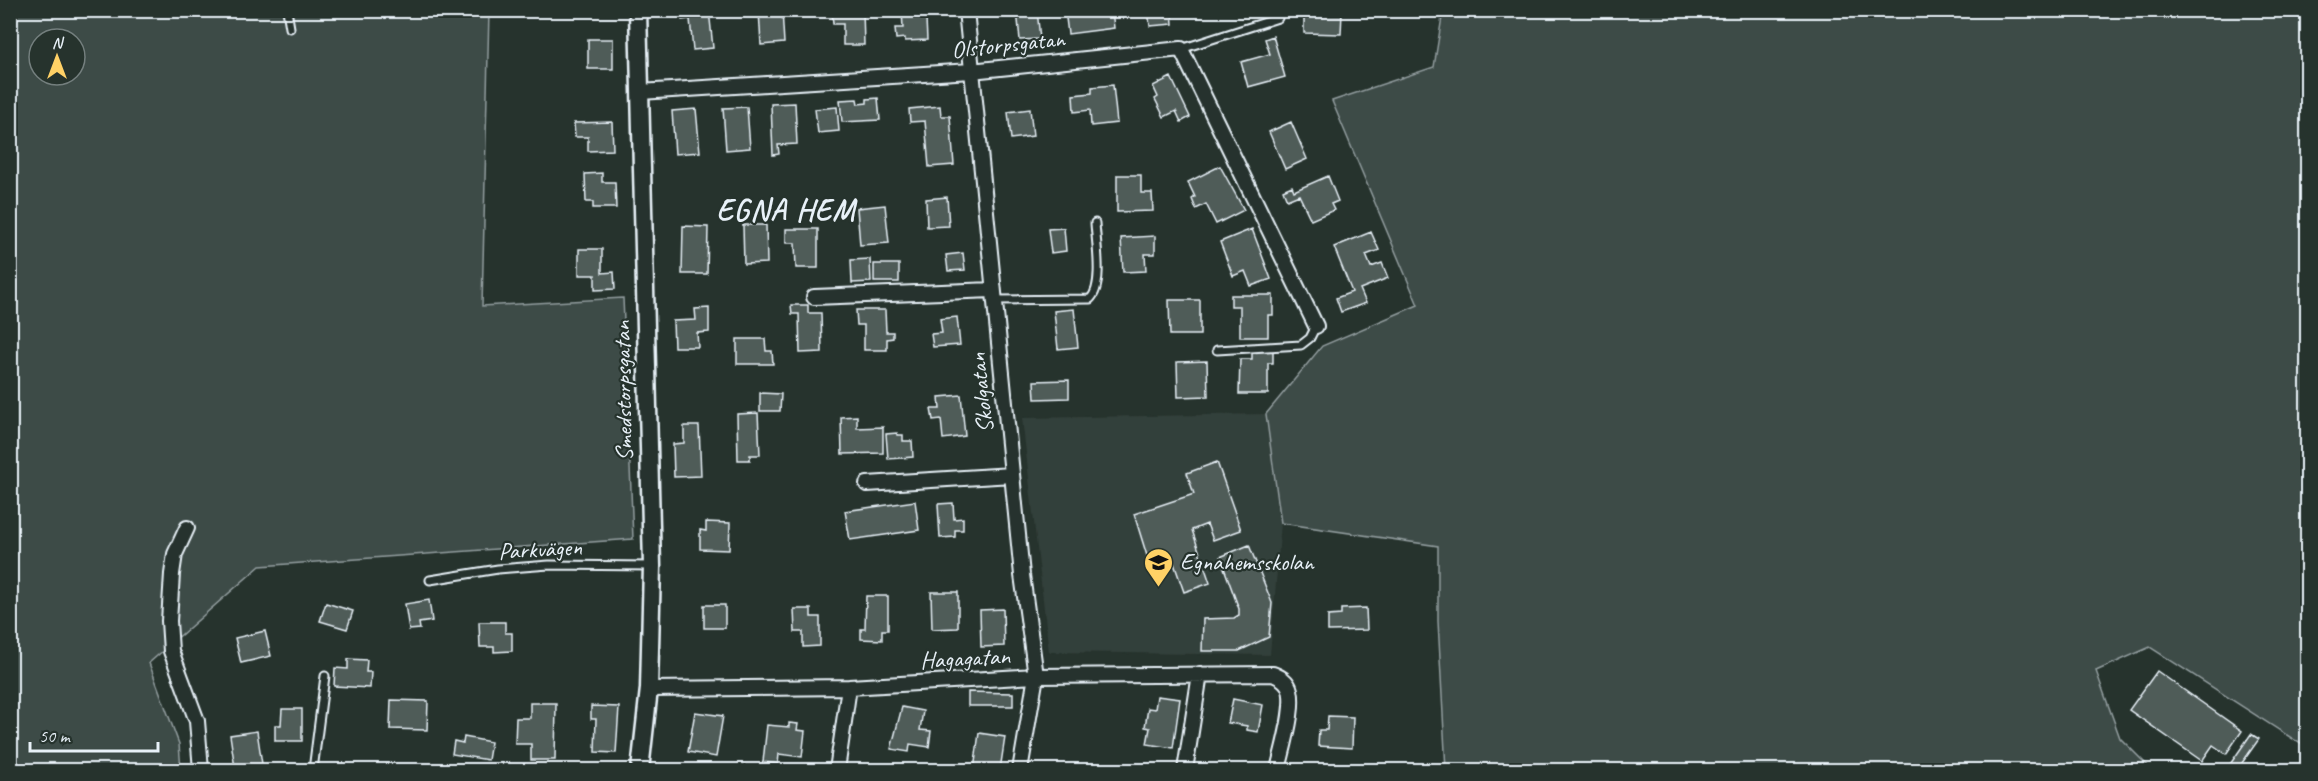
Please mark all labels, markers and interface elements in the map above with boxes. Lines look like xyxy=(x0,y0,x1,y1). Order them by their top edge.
street label: Olstorpsgatan xyxy=(950,23,1067,65)
north arrow xyxy=(27,27,87,87)
text: N xyxy=(52,33,65,53)
district label: EGNA HEM xyxy=(716,191,858,229)
street label: Smedstorpsgatan xyxy=(607,319,639,461)
street label: Skolgatan xyxy=(962,351,1000,434)
street label: Parkvägen xyxy=(497,532,583,566)
school or university icon: Egnahemsskolan xyxy=(1143,546,1175,588)
place label: Egnahemsskolan xyxy=(1180,547,1315,577)
street label: Hagagatan xyxy=(919,641,1012,675)
scale bar xyxy=(30,715,158,753)
text: 50 m xyxy=(39,725,72,747)

